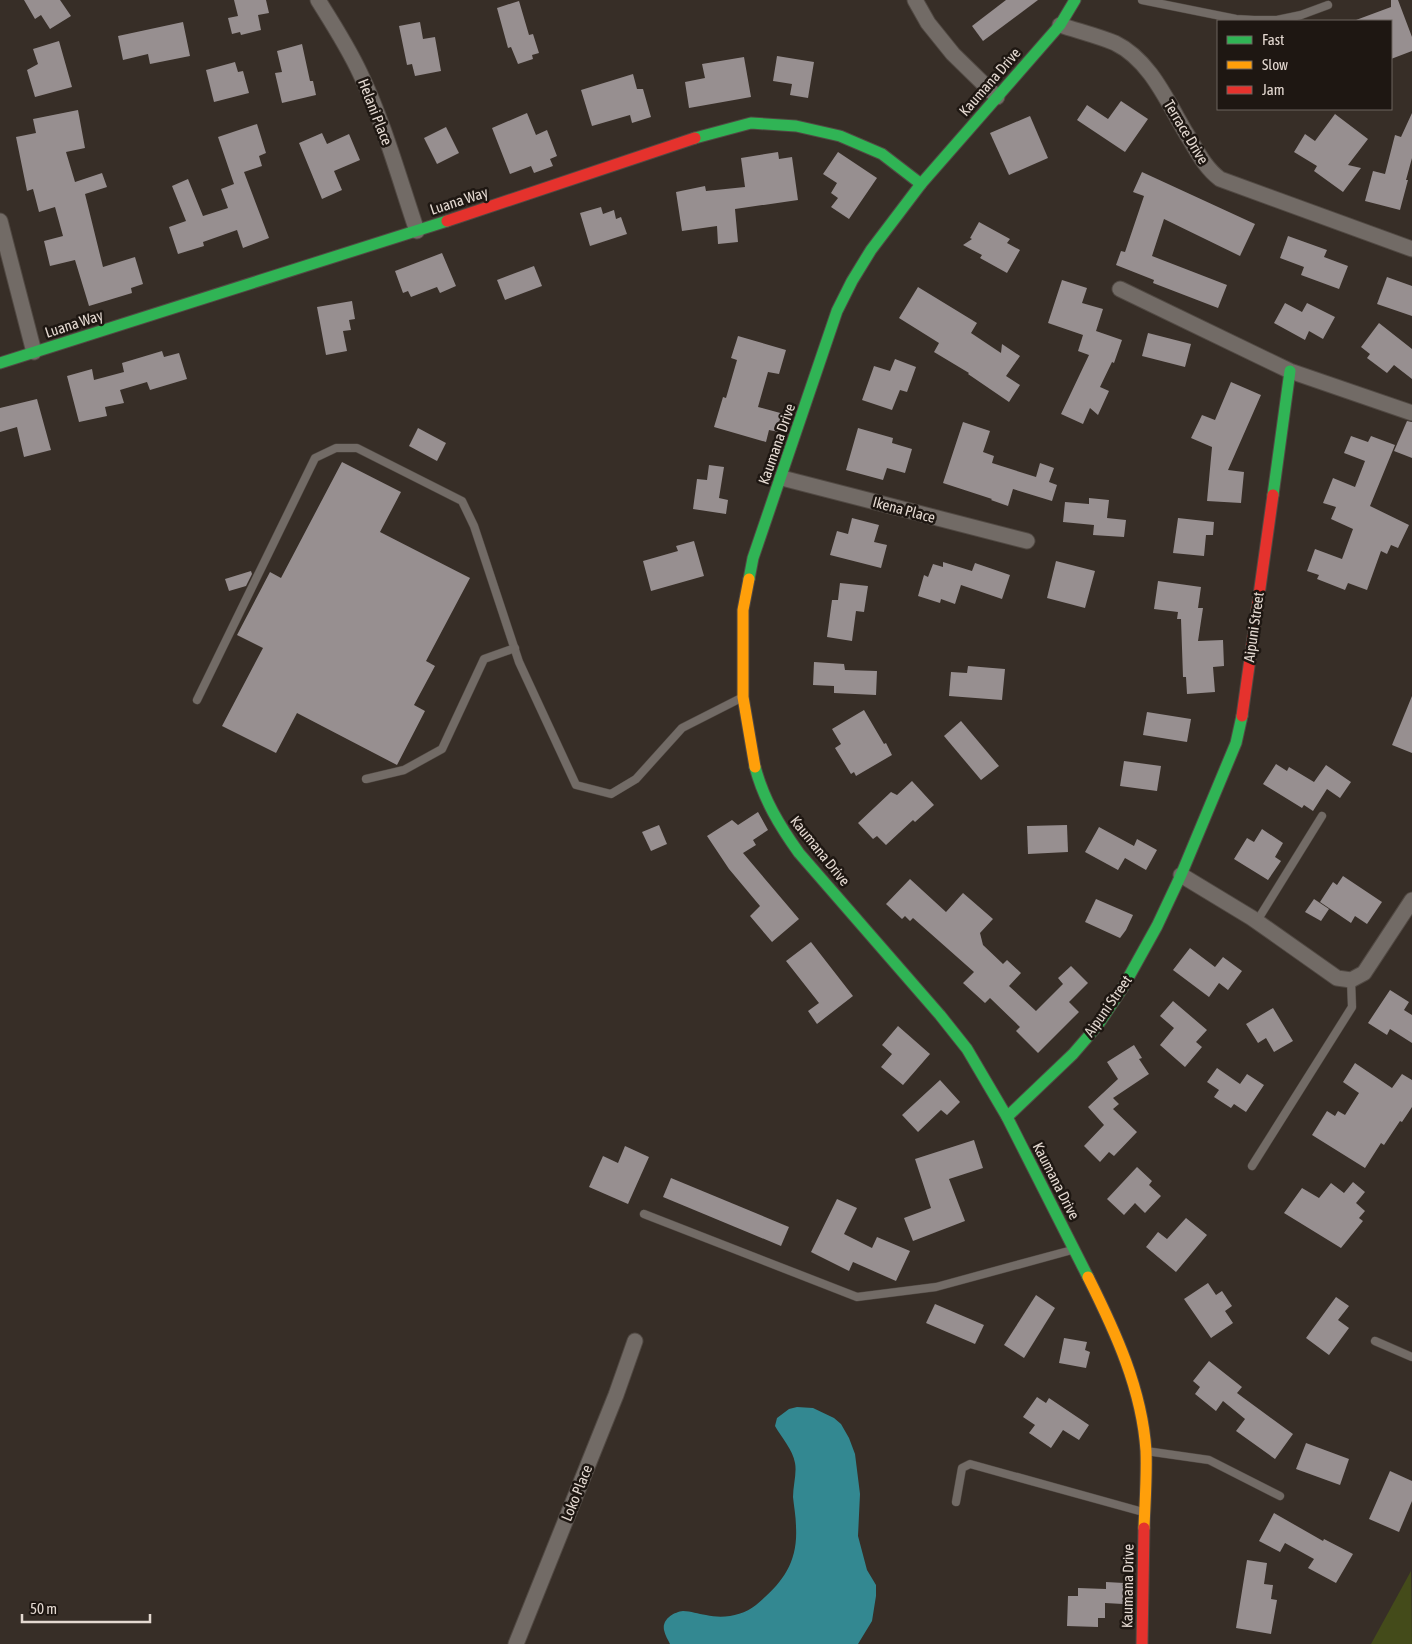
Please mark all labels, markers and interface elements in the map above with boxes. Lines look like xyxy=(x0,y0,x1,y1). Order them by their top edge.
legend xyxy=(1217,20,1392,110)
text: Fast xyxy=(1262,31,1284,48)
street label: Kaumana Drive xyxy=(955,44,1024,119)
text: Slow xyxy=(1262,56,1288,73)
street label: Helani Place xyxy=(355,76,396,148)
text: Jam xyxy=(1262,81,1285,98)
street label: Terrace Drive xyxy=(1161,97,1212,167)
street label: Luana Way xyxy=(428,183,490,218)
street label: Luana Way xyxy=(43,306,105,341)
street label: Kaumana Drive xyxy=(755,401,798,487)
street label: Ikena Place xyxy=(871,493,937,526)
street label: Aipuni Street xyxy=(1240,591,1267,663)
street label: Kaumana Drive xyxy=(787,813,854,889)
street label: Aipuni Street xyxy=(1080,972,1135,1040)
street label: Kaumana Drive xyxy=(1030,1139,1083,1222)
street label: Loko Place xyxy=(558,1462,596,1523)
street label: Kaumana Drive xyxy=(1118,1543,1137,1628)
scale bar xyxy=(22,1592,150,1624)
text: 50 m xyxy=(30,1600,57,1617)

